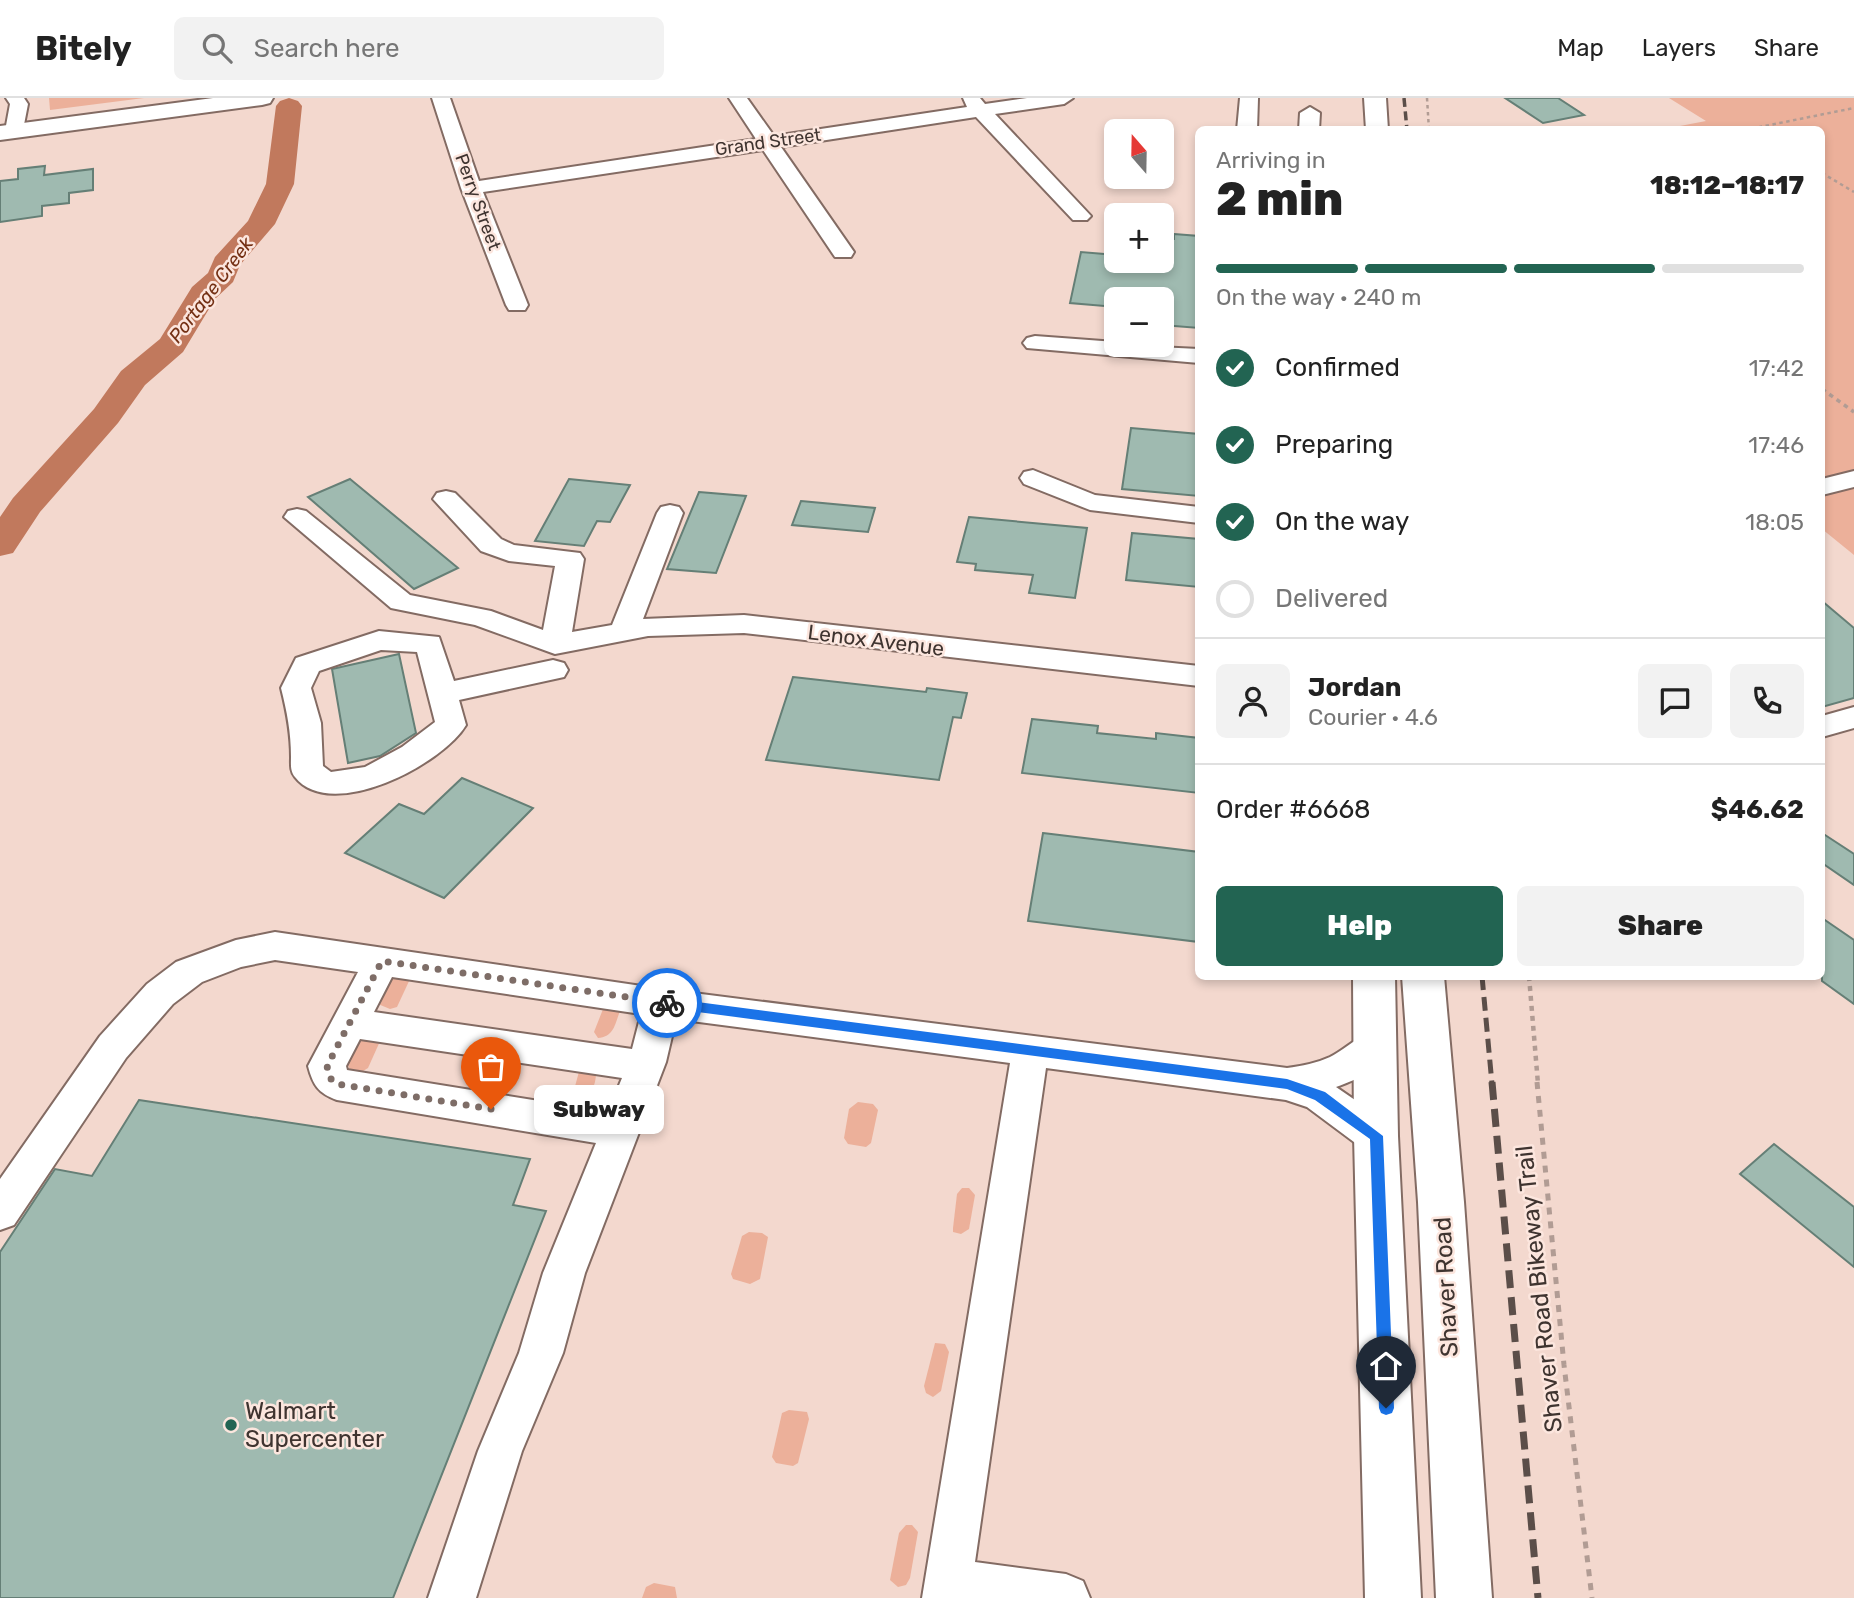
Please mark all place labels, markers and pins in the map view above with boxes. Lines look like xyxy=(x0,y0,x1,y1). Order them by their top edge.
pin xyxy=(461,1037,521,1109)
callout: Subway xyxy=(533,1084,662,1134)
pin xyxy=(1356,1336,1416,1408)
place label: Walmart Supercenter xyxy=(245,1397,384,1453)
marker: Walmart Supercenter xyxy=(223,1417,239,1433)

